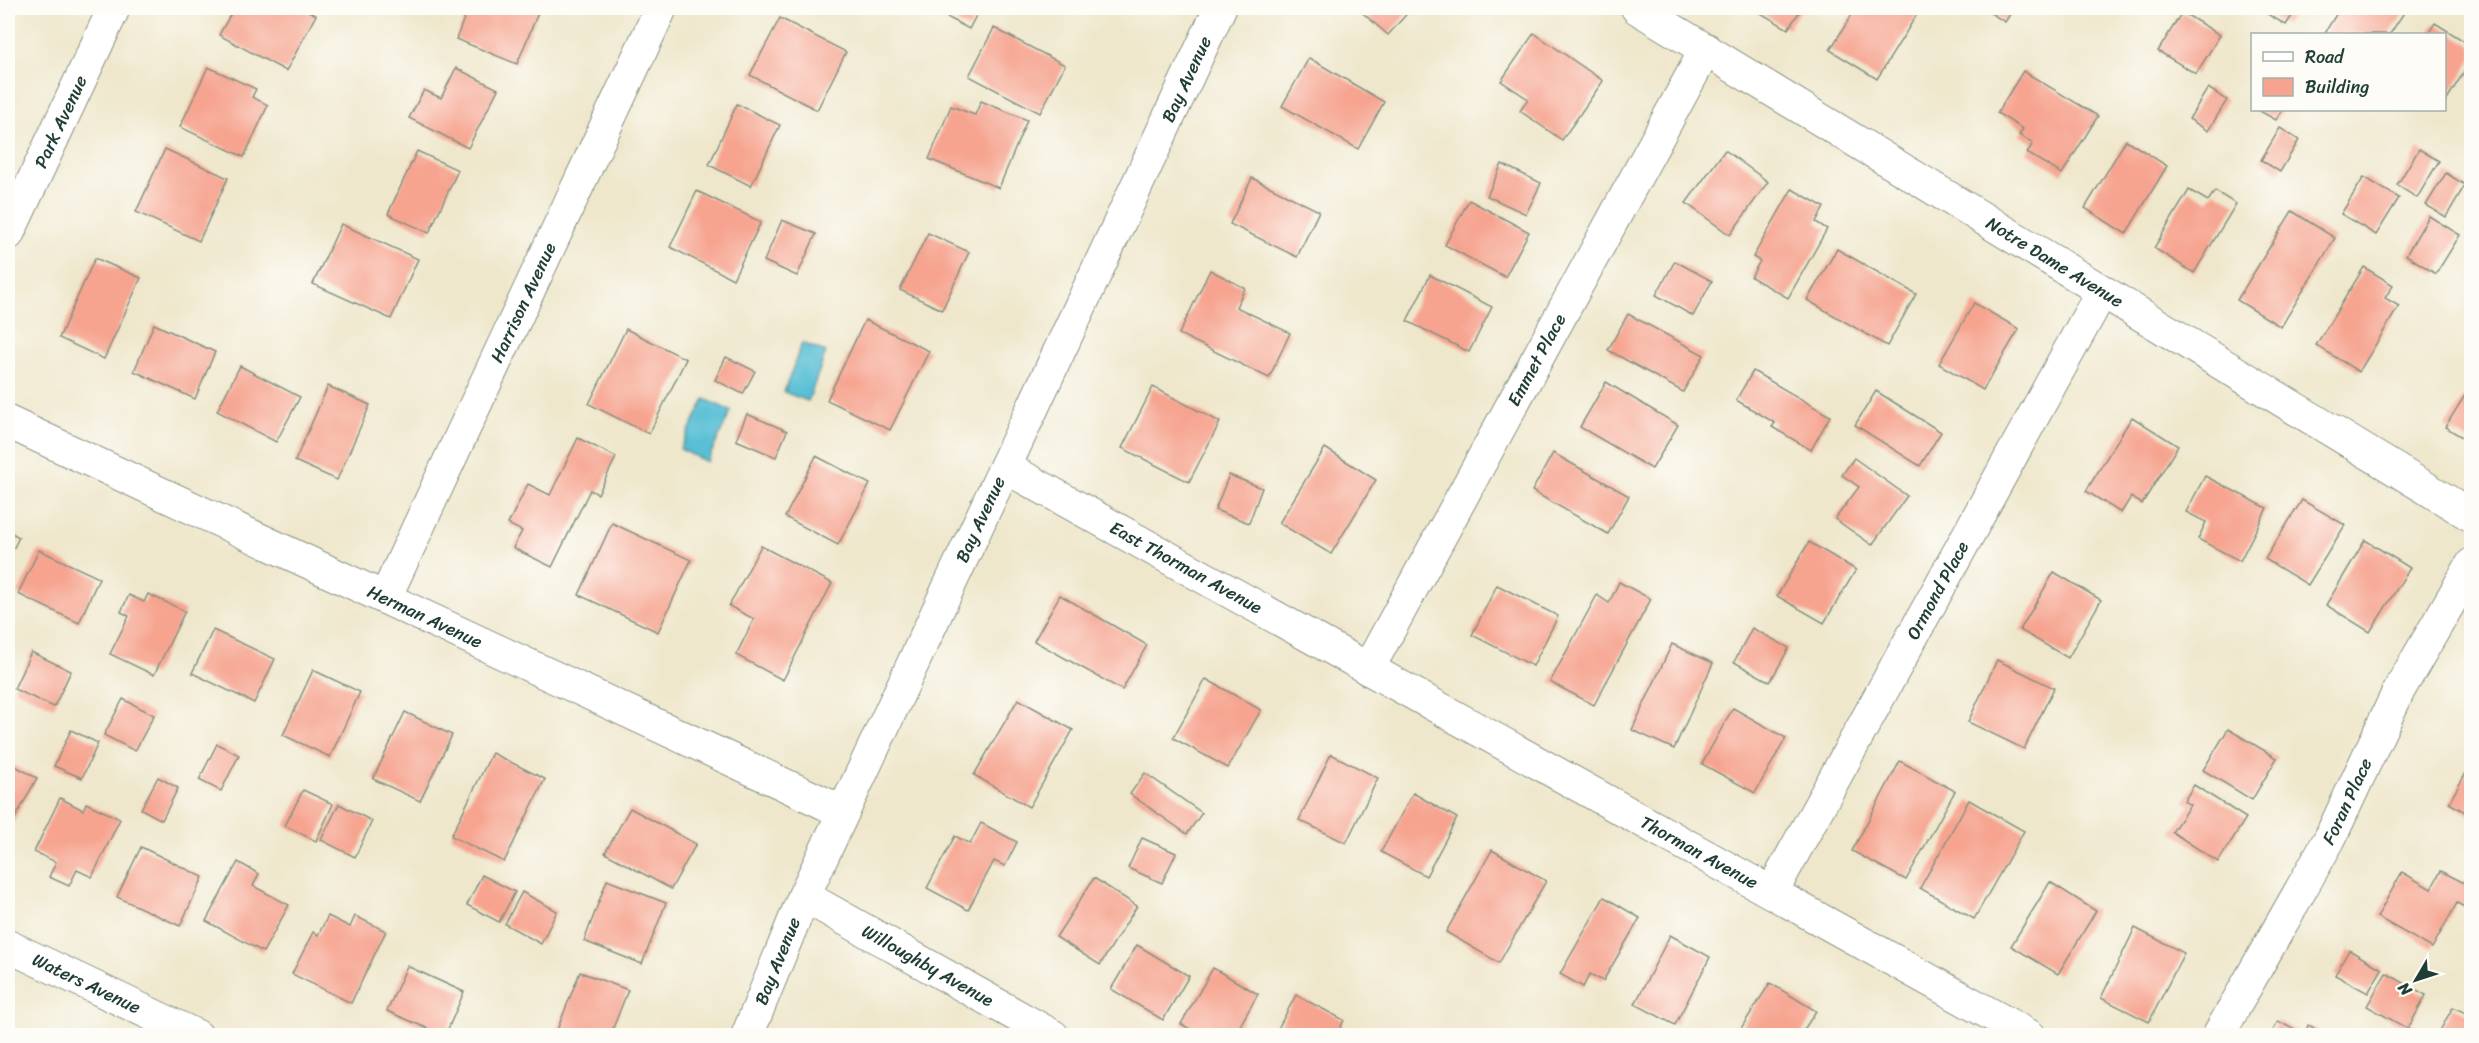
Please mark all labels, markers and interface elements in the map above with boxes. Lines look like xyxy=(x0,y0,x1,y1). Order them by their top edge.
street label: Bay Avenue xyxy=(1152,31,1221,128)
legend xyxy=(2251,33,2446,111)
text: Road xyxy=(2305,41,2345,73)
street label: Park Avenue xyxy=(25,70,96,174)
text: Building xyxy=(2305,71,2369,103)
street label: Notre Dame Avenue xyxy=(1980,208,2130,317)
street label: Harrison Avenue xyxy=(481,237,565,368)
street label: Emmet Place xyxy=(1498,307,1575,412)
street label: Bay Avenue xyxy=(946,471,1015,568)
street label: East Thorman Avenue xyxy=(1104,512,1269,623)
street label: Ormond Place xyxy=(1897,535,1978,646)
street label: Herman Avenue xyxy=(362,576,488,657)
street label: Foran Place xyxy=(2313,752,2381,851)
street label: Thorman Avenue xyxy=(1634,807,1764,898)
street label: Bay Avenue xyxy=(745,912,810,1010)
street label: Willoughby Avenue xyxy=(856,915,1000,1016)
street label: Waters Avenue xyxy=(27,944,146,1023)
north arrow xyxy=(2386,950,2446,1010)
text: N xyxy=(2389,975,2420,1003)

